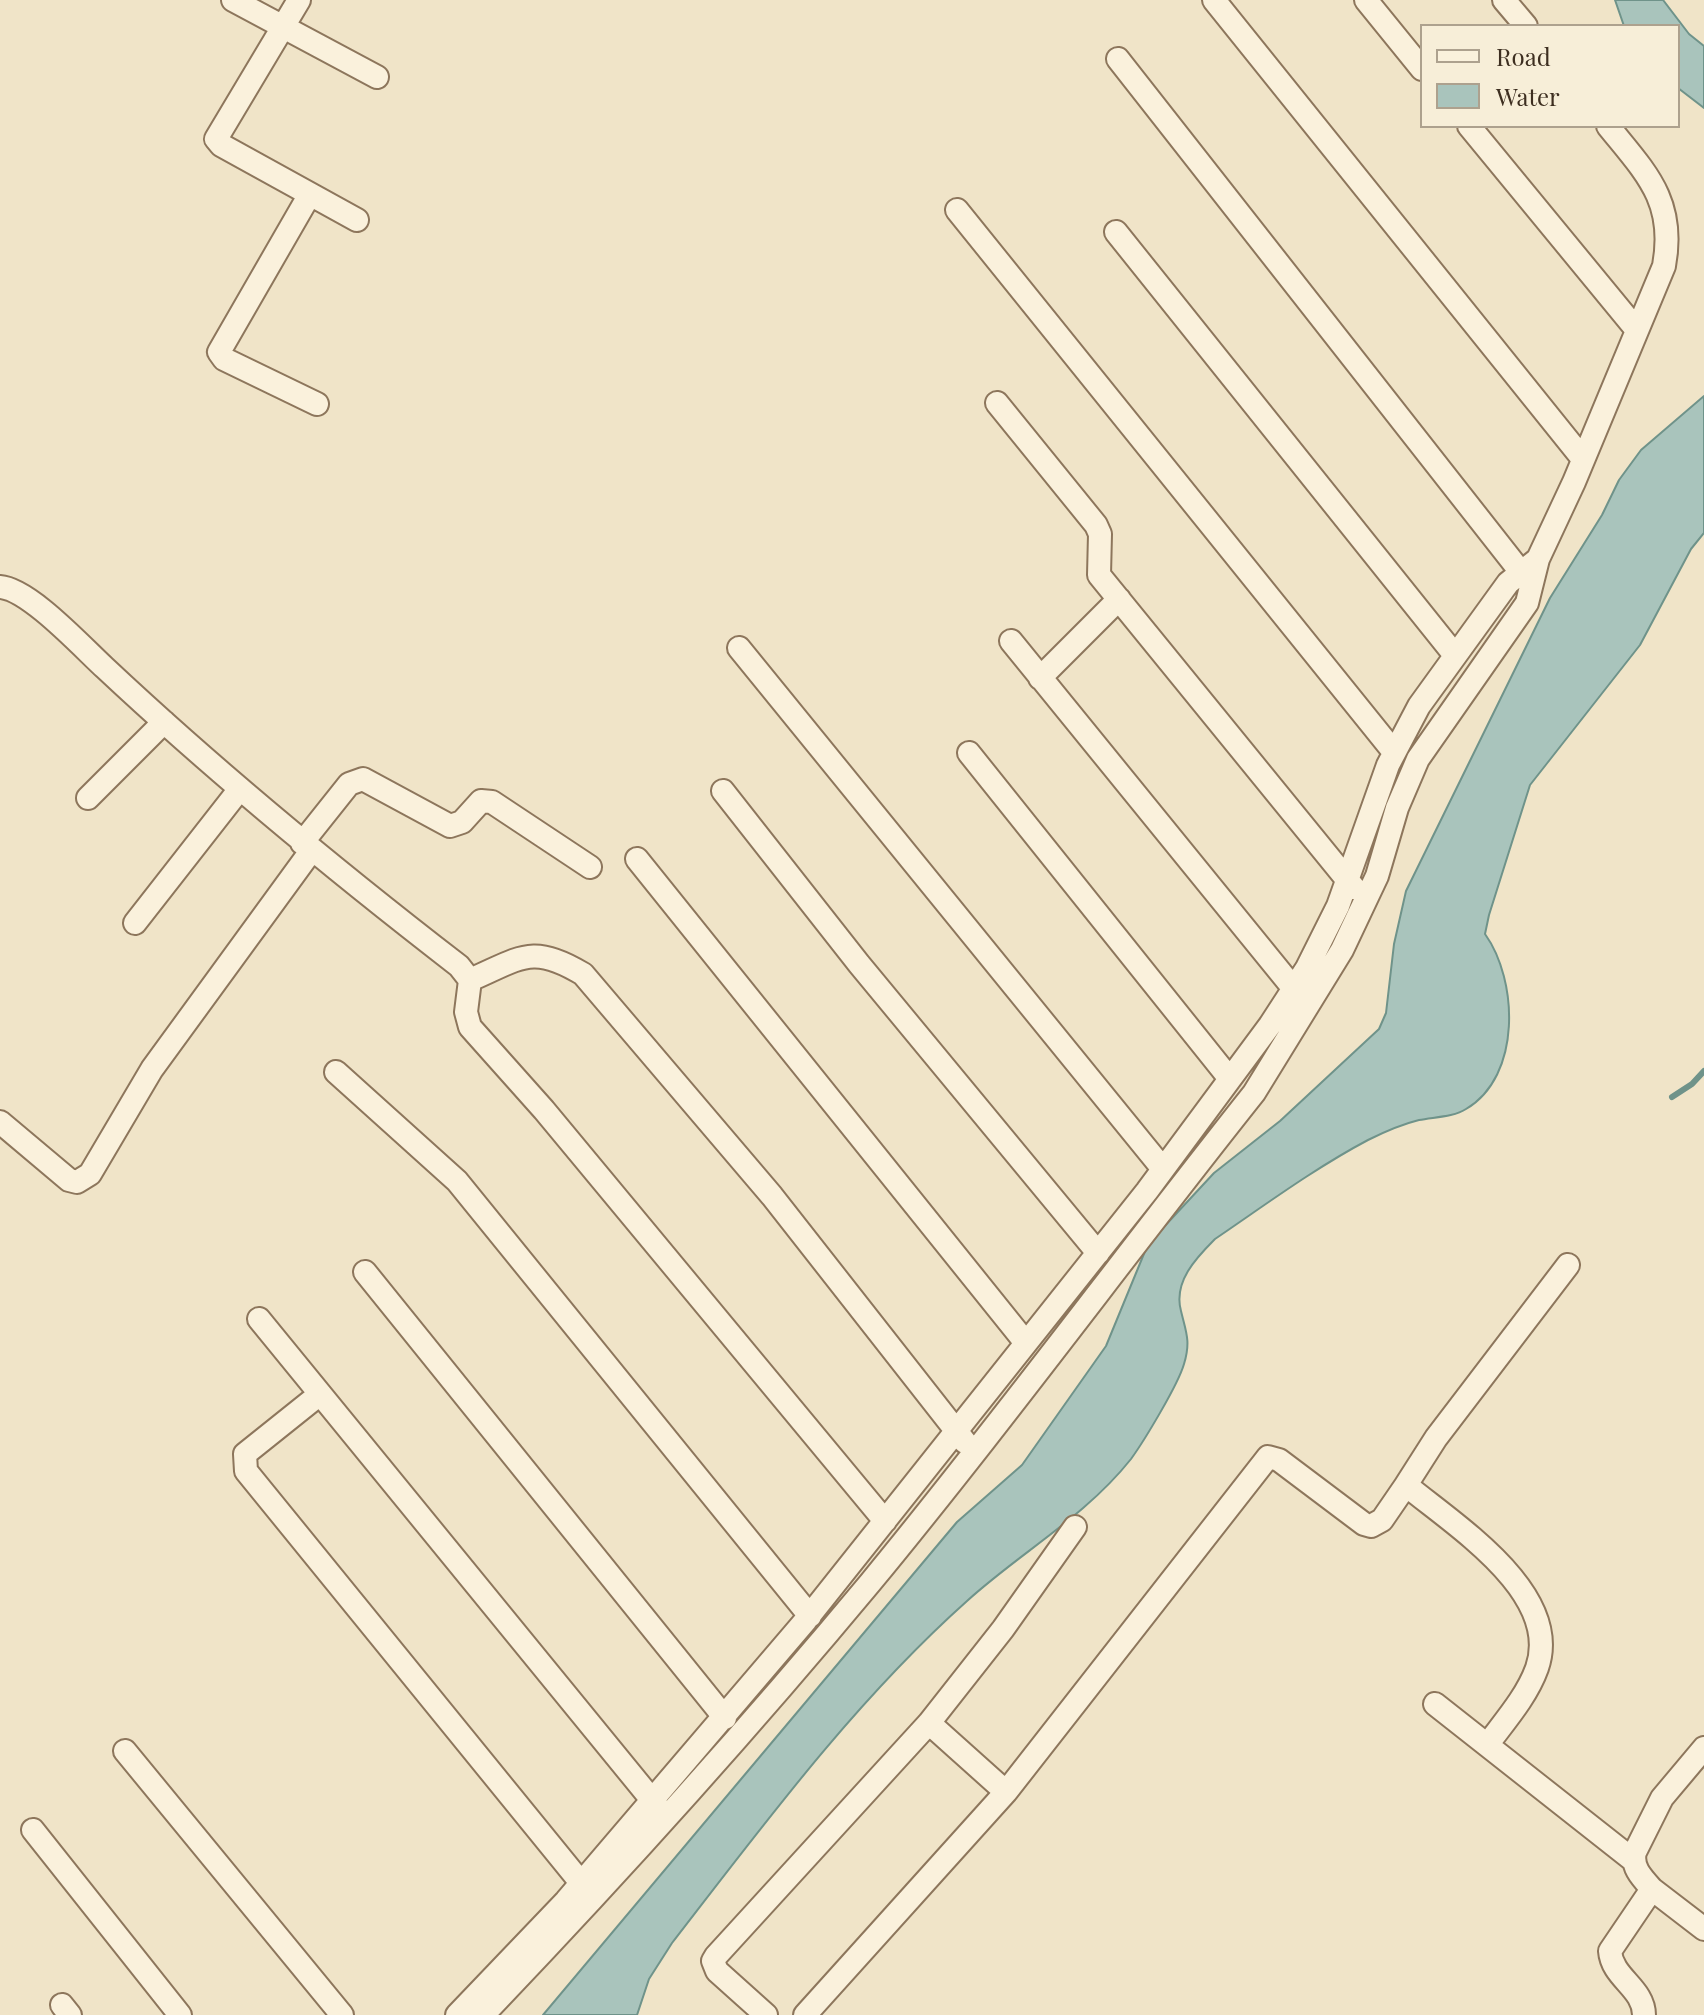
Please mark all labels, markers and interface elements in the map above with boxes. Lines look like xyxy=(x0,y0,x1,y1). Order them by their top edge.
legend xyxy=(1420,24,1680,128)
text: Road xyxy=(1496,40,1551,72)
text: Water xyxy=(1496,80,1560,112)

